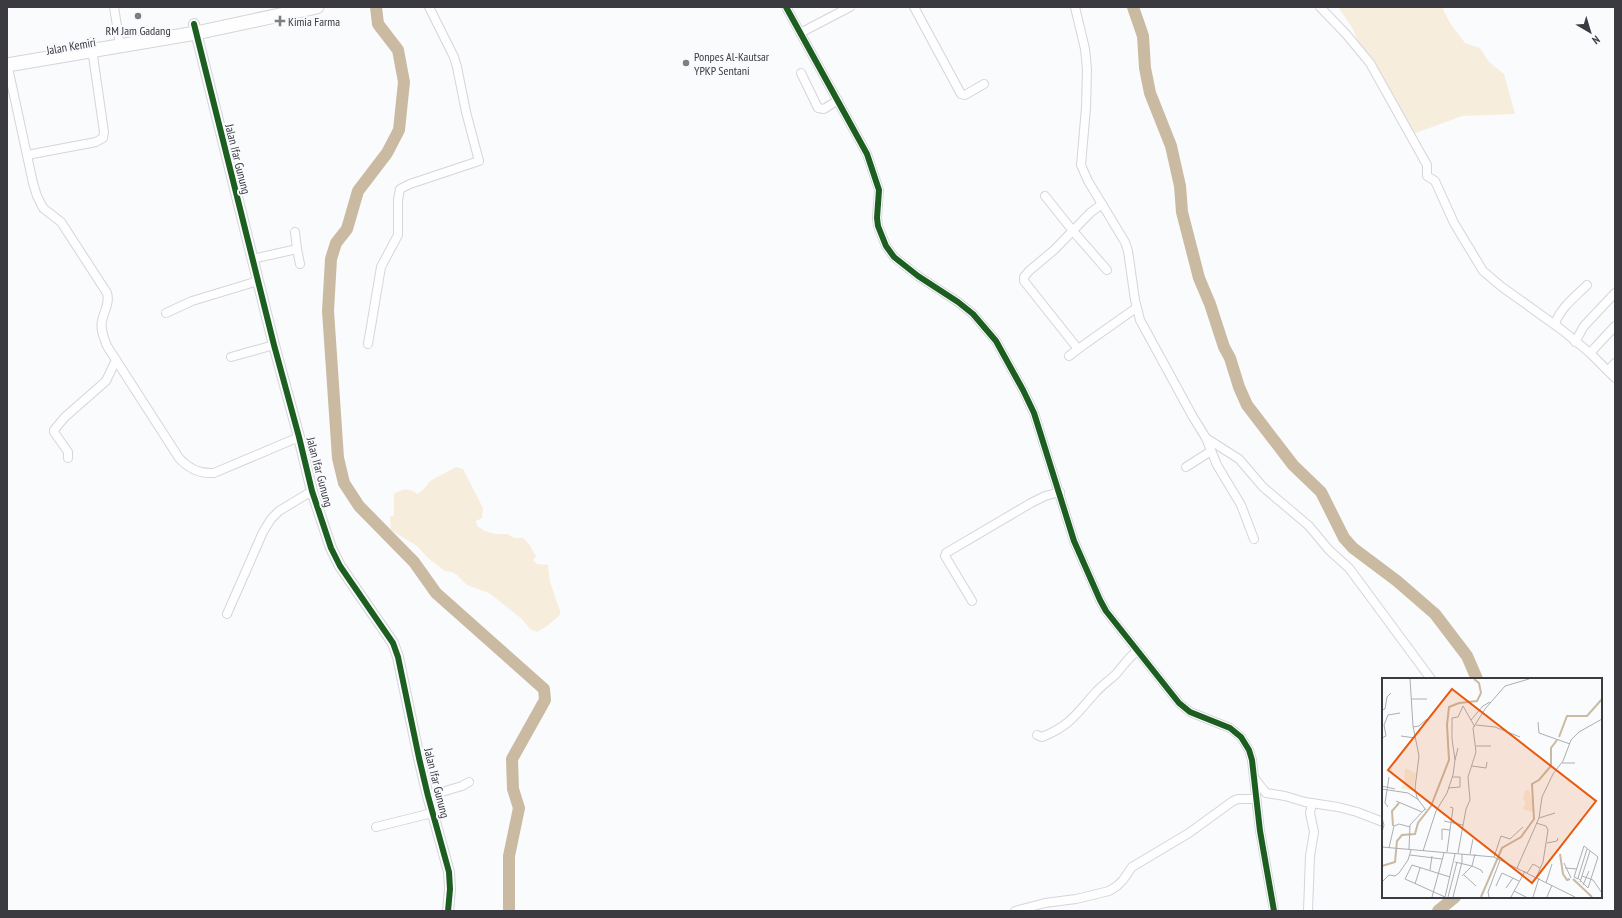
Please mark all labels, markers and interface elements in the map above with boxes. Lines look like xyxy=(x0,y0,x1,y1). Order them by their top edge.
marker: RM Jam Gadang xyxy=(133,11,143,21)
north arrow xyxy=(1570,12,1610,52)
place label: Kimia Farma xyxy=(288,14,340,29)
marker: Kimia Farma xyxy=(275,16,285,26)
place label: RM Jam Gadang xyxy=(105,23,171,38)
text: N xyxy=(1589,33,1603,47)
street label: Jalan Kemiri xyxy=(44,34,97,58)
place label: Ponpes Al-Kautsar YPKP Sentani xyxy=(694,49,770,78)
marker: Ponpes Al-Kautsar YPKP Sentani xyxy=(681,58,691,68)
street label: Jalan Ifar Gunung xyxy=(222,121,254,196)
street label: Jalan Ifar Gunung xyxy=(303,434,337,509)
inset map xyxy=(1382,678,1602,898)
street label: Jalan Ifar Gunung xyxy=(421,745,453,820)

